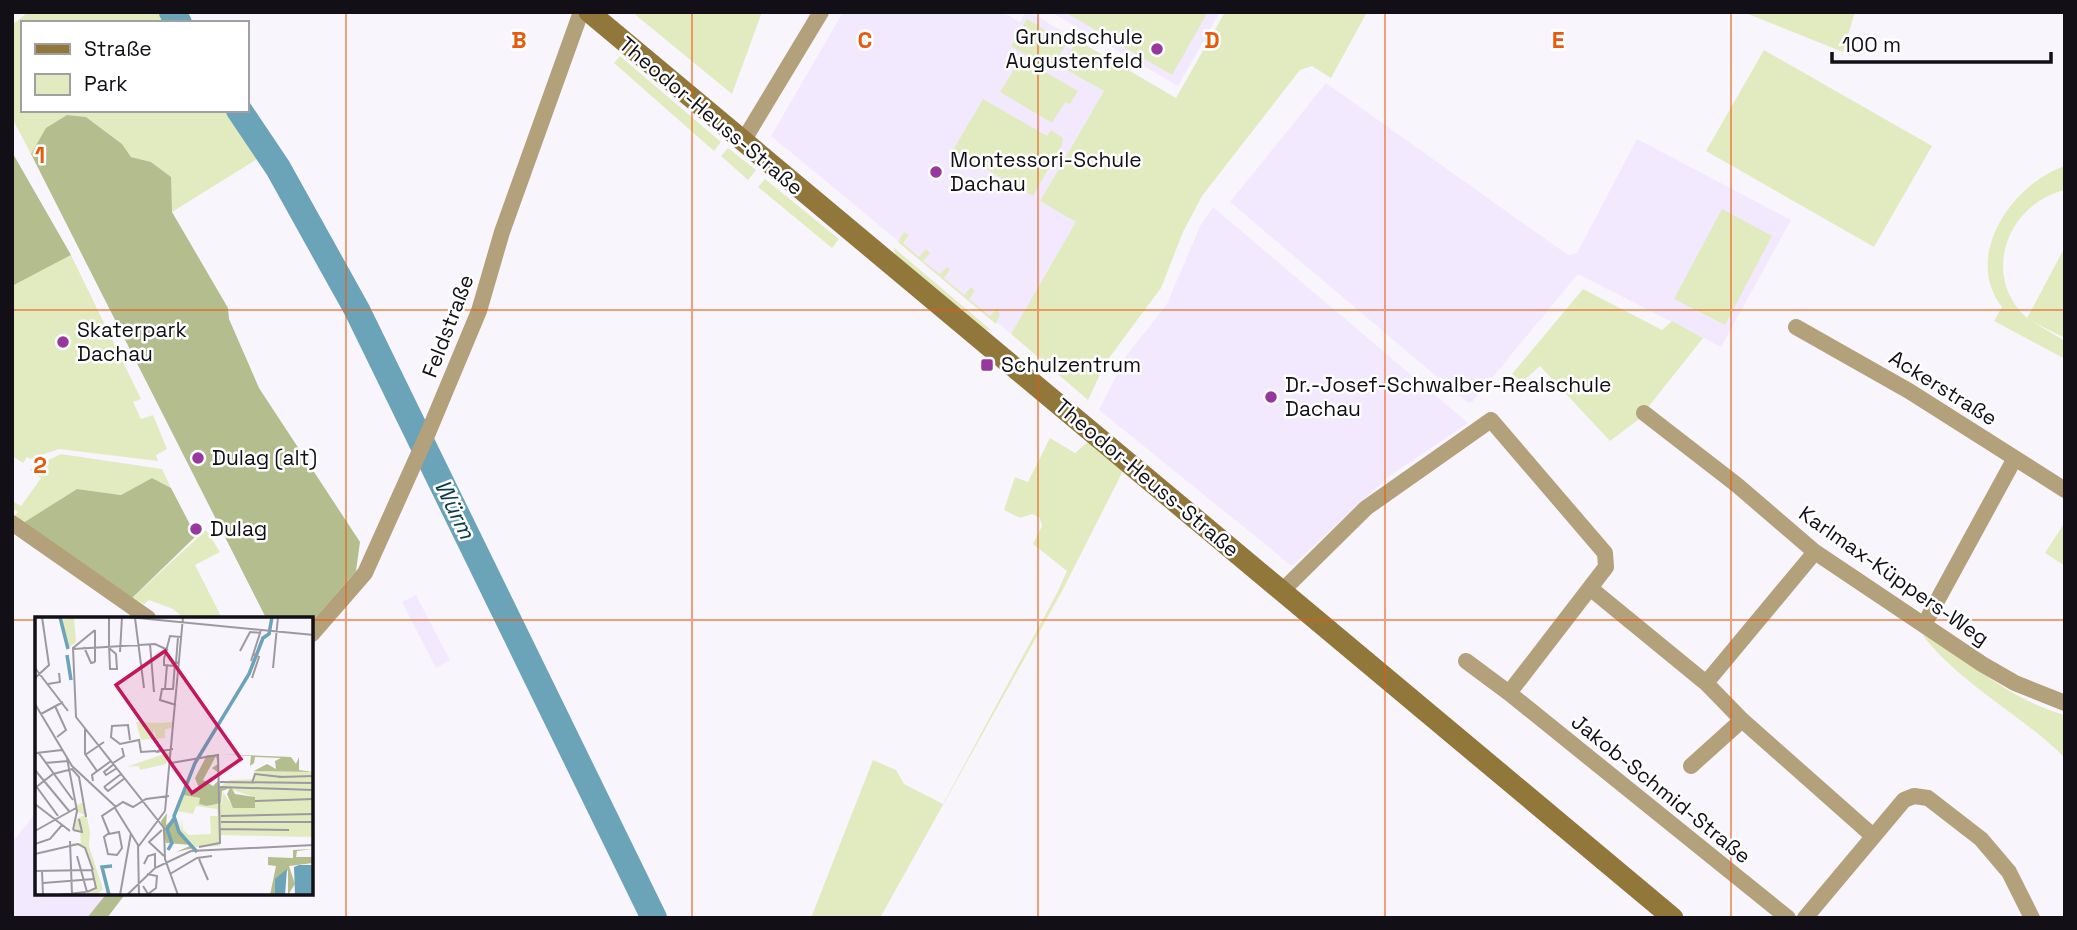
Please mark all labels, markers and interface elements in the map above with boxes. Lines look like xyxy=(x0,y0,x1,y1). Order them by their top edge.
legend xyxy=(21,21,248,112)
scale bar xyxy=(1832,21,2051,65)
place label: Grundschule Augustenfeld xyxy=(1006,23,1143,74)
text: B xyxy=(511,25,527,55)
text: C xyxy=(858,25,872,55)
text: D xyxy=(1204,25,1220,55)
text: E xyxy=(1552,25,1564,55)
street label: Theodor-Heuss-Straße xyxy=(614,30,809,201)
text: 100 m xyxy=(1842,31,1901,58)
text: Straße xyxy=(84,35,152,62)
marker: Grundschule Augustenfeld xyxy=(1149,41,1165,57)
text: Park xyxy=(84,70,128,97)
text: 1 xyxy=(35,140,45,170)
place label: Montessori-Schule Dachau xyxy=(950,146,1142,197)
marker: Montessori-Schule Dachau xyxy=(928,164,944,180)
street label: Feldstraße xyxy=(416,271,479,381)
place label: Skaterpark Dachau xyxy=(77,316,187,367)
marker: Skaterpark Dachau xyxy=(55,334,71,350)
street label: Ackerstraße xyxy=(1884,344,2002,431)
place label: Schulzentrum xyxy=(1001,351,1141,378)
marker: Schulzentrum xyxy=(979,357,995,373)
place label: Dr.-Josef-Schwalber-Realschule Dachau xyxy=(1285,371,1611,422)
marker: Dr.-Josef-Schwalber-Realschule Dachau xyxy=(1263,389,1279,405)
street label: Theodor-Heuss-Straße xyxy=(1050,392,1245,563)
place label: Dulag (alt) xyxy=(212,444,317,471)
text: 2 xyxy=(33,450,47,480)
marker: Dulag (alt) xyxy=(190,450,206,466)
water label: Würm xyxy=(428,474,483,545)
street label: Karlmax-Küppers-Weg xyxy=(1794,500,1995,652)
place label: Dulag xyxy=(210,515,267,542)
marker: Dulag xyxy=(188,521,204,537)
inset map xyxy=(35,617,313,895)
street label: Jakob-Schmid-Straße xyxy=(1566,708,1757,869)

